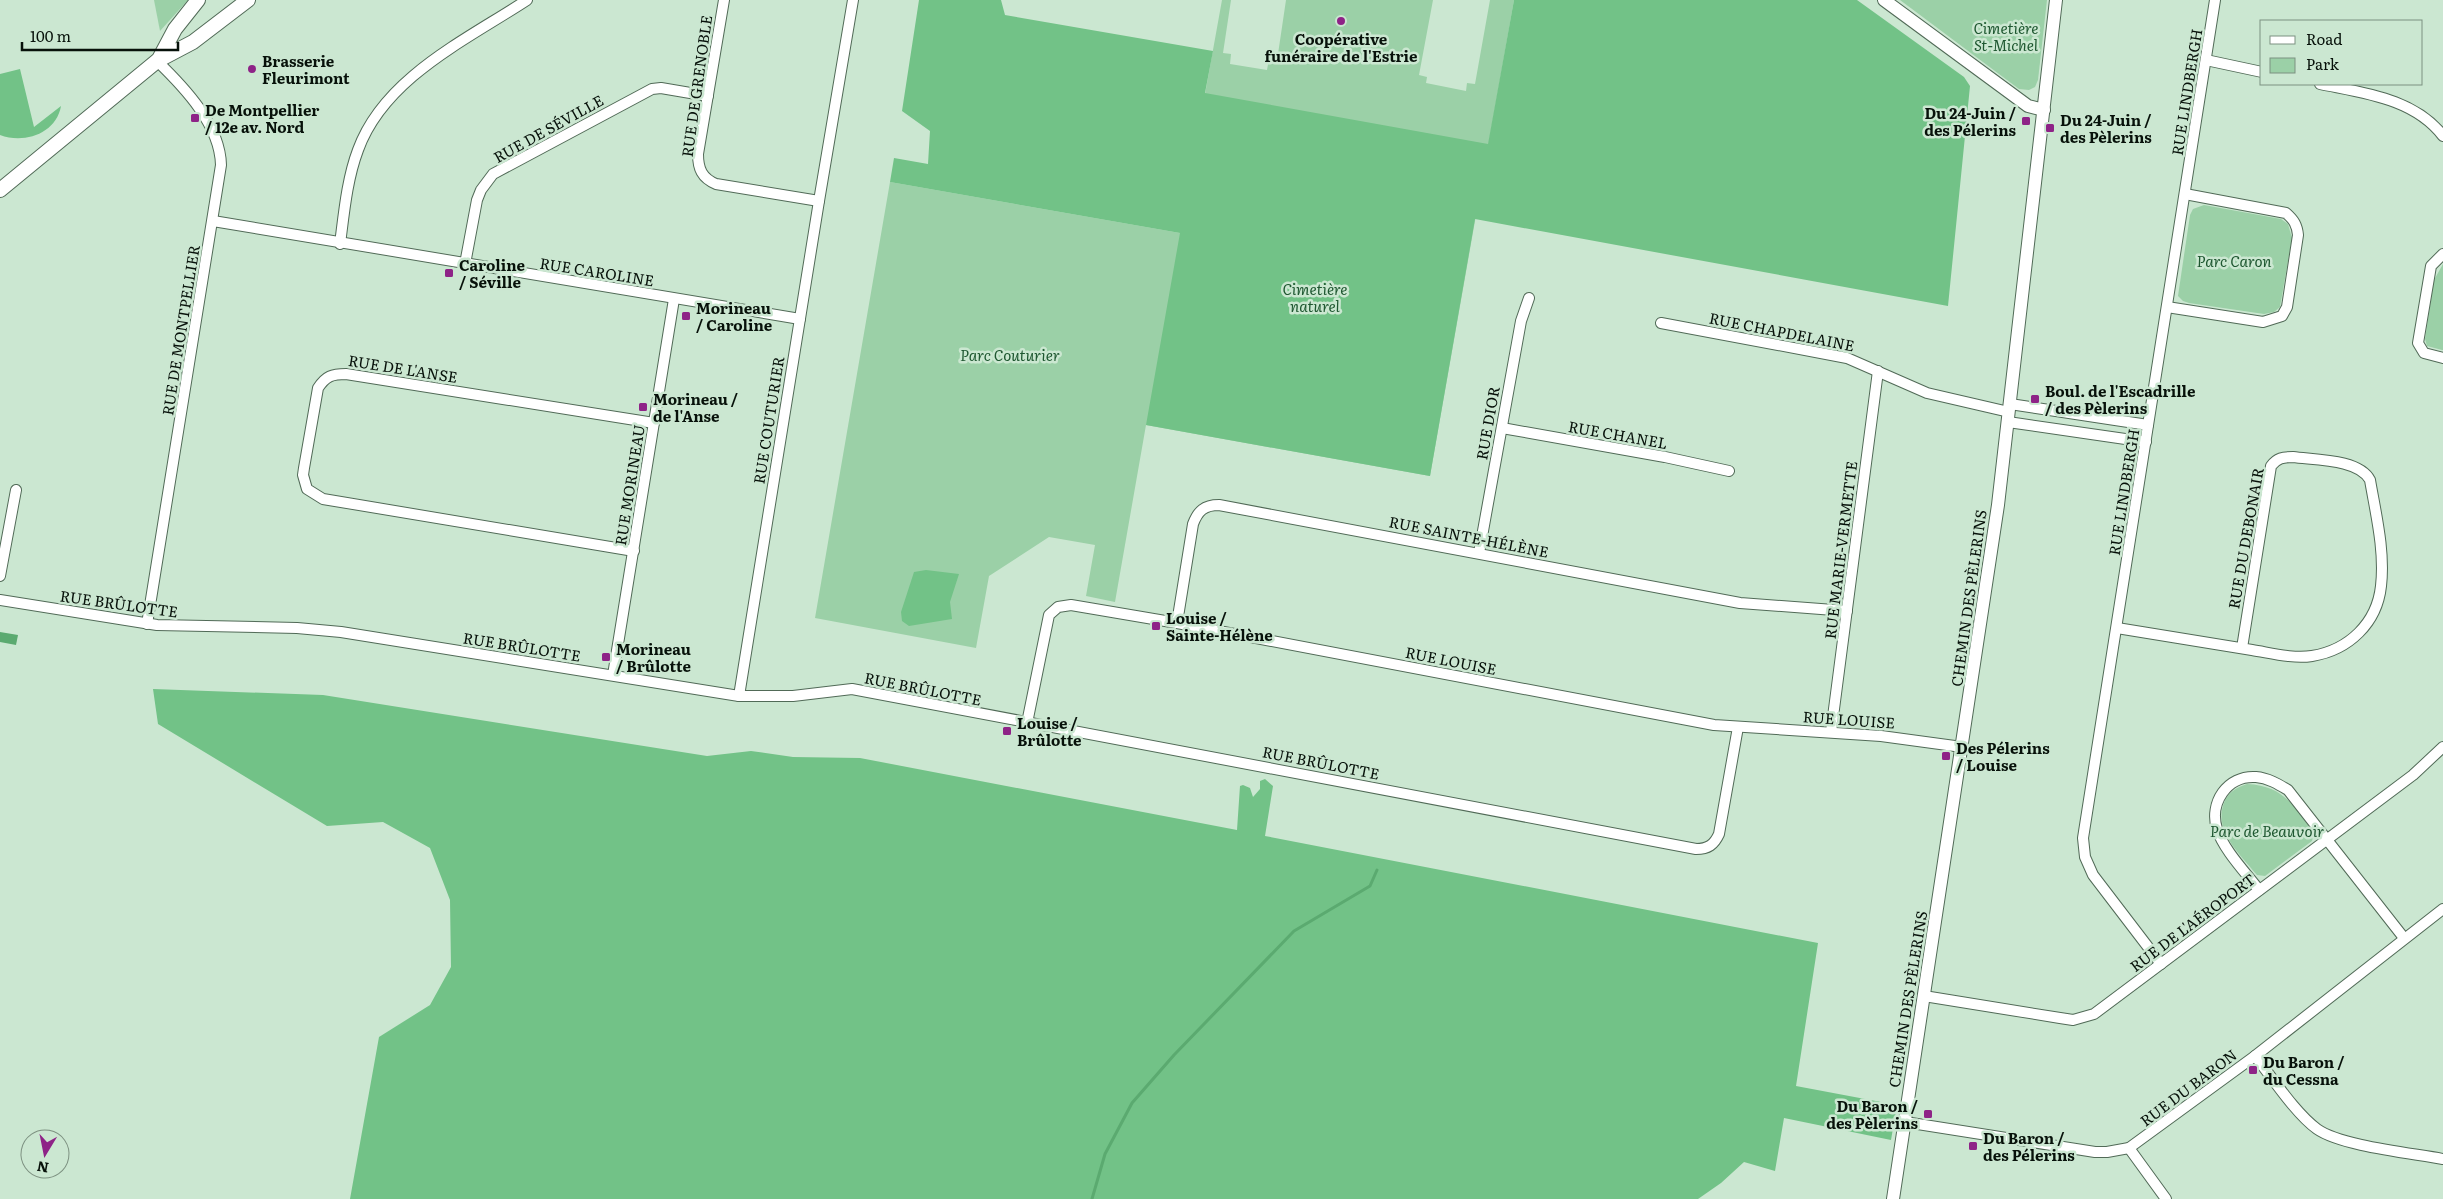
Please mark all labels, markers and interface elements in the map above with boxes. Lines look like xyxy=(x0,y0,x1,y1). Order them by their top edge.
street label: RUE DE GRENOBLE xyxy=(675,13,717,159)
marker: Coopérative funéraire de l'Estrie xyxy=(1335,15,1347,27)
park label: Cimetière St-Michel xyxy=(1974,16,2039,56)
scale bar xyxy=(22,20,179,52)
legend xyxy=(2260,20,2423,85)
text: 100 m xyxy=(30,24,71,47)
place label: Coopérative funéraire de l'Estrie xyxy=(1264,27,1418,67)
street label: RUE LINDBERGH xyxy=(2165,27,2207,157)
text: Road xyxy=(2306,27,2342,50)
place label: Brasserie Fleurimont xyxy=(262,49,350,89)
text: Park xyxy=(2306,52,2340,75)
marker: Brasserie Fleurimont xyxy=(246,63,258,75)
street label: RUE DE SÉVILLE xyxy=(489,88,607,168)
place label: De Montpellier / 12e av. Nord xyxy=(205,98,319,138)
place label: Du 24-Juin / des Pélerins xyxy=(1924,101,2017,141)
place label: Du 24-Juin / des Pèlerins xyxy=(2060,108,2152,148)
marker: De Montpellier / 12e av. Nord xyxy=(189,112,201,124)
marker: Du 24-Juin / des Pélerins xyxy=(2020,115,2032,127)
marker: Du 24-Juin / des Pèlerins xyxy=(2044,122,2056,134)
street label: RUE DE MONTPELLIER xyxy=(155,243,205,417)
park label: Parc Caron xyxy=(2196,249,2272,272)
street label: RUE CAROLINE xyxy=(538,251,656,291)
place label: Caroline / Séville xyxy=(459,253,525,293)
marker: Caroline / Séville xyxy=(443,267,455,279)
park label: Cimetière naturel xyxy=(1283,277,1347,317)
place label: Morineau / Caroline xyxy=(696,296,773,336)
street label: RUE CHAPDELAINE xyxy=(1707,306,1857,356)
marker: Morineau / Caroline xyxy=(680,310,692,322)
park label: Parc Couturier xyxy=(960,343,1060,366)
street label: RUE DE L'ANSE xyxy=(347,348,459,388)
street label: RUE COUTURIER xyxy=(747,354,789,486)
place label: Boul. de l'Escadrille / des Pèlerins xyxy=(2045,379,2196,419)
street label: RUE DIOR xyxy=(1469,384,1505,462)
place label: Morineau / de l'Anse xyxy=(653,387,738,427)
marker: Boul. de l'Escadrille / des Pèlerins xyxy=(2029,393,2041,405)
marker: Morineau / de l'Anse xyxy=(637,401,649,413)
street label: RUE CHANEL xyxy=(1567,414,1669,454)
street label: RUE MORINEAU xyxy=(608,423,650,547)
street label: RUE LINDBERGH xyxy=(2102,427,2144,557)
street label: RUE MARIE-VERMETTE xyxy=(1818,460,1862,640)
street label: RUE DU DEBONAIR xyxy=(2221,465,2269,611)
street label: CHEMIN DES PÈLERINS xyxy=(1944,508,1992,688)
street label: RUE SAINTE-HÉLÈNE xyxy=(1387,509,1551,563)
street label: RUE BRÛLOTTE xyxy=(59,583,179,623)
place label: Louise / Sainte-Hélène xyxy=(1166,606,1273,646)
marker: Louise / Sainte-Hélène xyxy=(1150,620,1162,632)
street label: RUE BRÛLOTTE xyxy=(462,625,582,667)
place label: Morineau / Brûlotte xyxy=(616,637,691,677)
street label: RUE LOUISE xyxy=(1404,640,1498,680)
marker: Morineau / Brûlotte xyxy=(600,651,612,663)
street label: RUE BRÛLOTTE xyxy=(863,665,983,711)
street label: RUE LOUISE xyxy=(1802,704,1896,734)
place label: Louise / Brûlotte xyxy=(1017,711,1082,751)
marker: Louise / Brûlotte xyxy=(1001,725,1013,737)
place label: Des Pélerins / Louise xyxy=(1956,736,2050,776)
street label: RUE BRÛLOTTE xyxy=(1261,739,1381,785)
marker: Des Pélerins / Louise xyxy=(1940,750,1952,762)
park label: Parc de Beauvoir xyxy=(2210,819,2324,842)
street label: RUE DE L'AÉROPORT xyxy=(2125,867,2259,977)
street label: CHEMIN DES PÈLERINS xyxy=(1882,909,1932,1089)
street label: RUE DU BARON xyxy=(2135,1043,2241,1131)
place label: Du Baron / du Cessna xyxy=(2263,1050,2345,1090)
marker: Du Baron / du Cessna xyxy=(2247,1064,2259,1076)
place label: Du Baron / des Pèlerins xyxy=(1826,1094,1919,1134)
marker: Du Baron / des Pèlerins xyxy=(1922,1108,1934,1120)
place label: Du Baron / des Pélerins xyxy=(1983,1126,2075,1166)
north arrow xyxy=(20,1129,70,1179)
marker: Du Baron / des Pélerins xyxy=(1967,1140,1979,1152)
text: N xyxy=(35,1157,50,1179)

